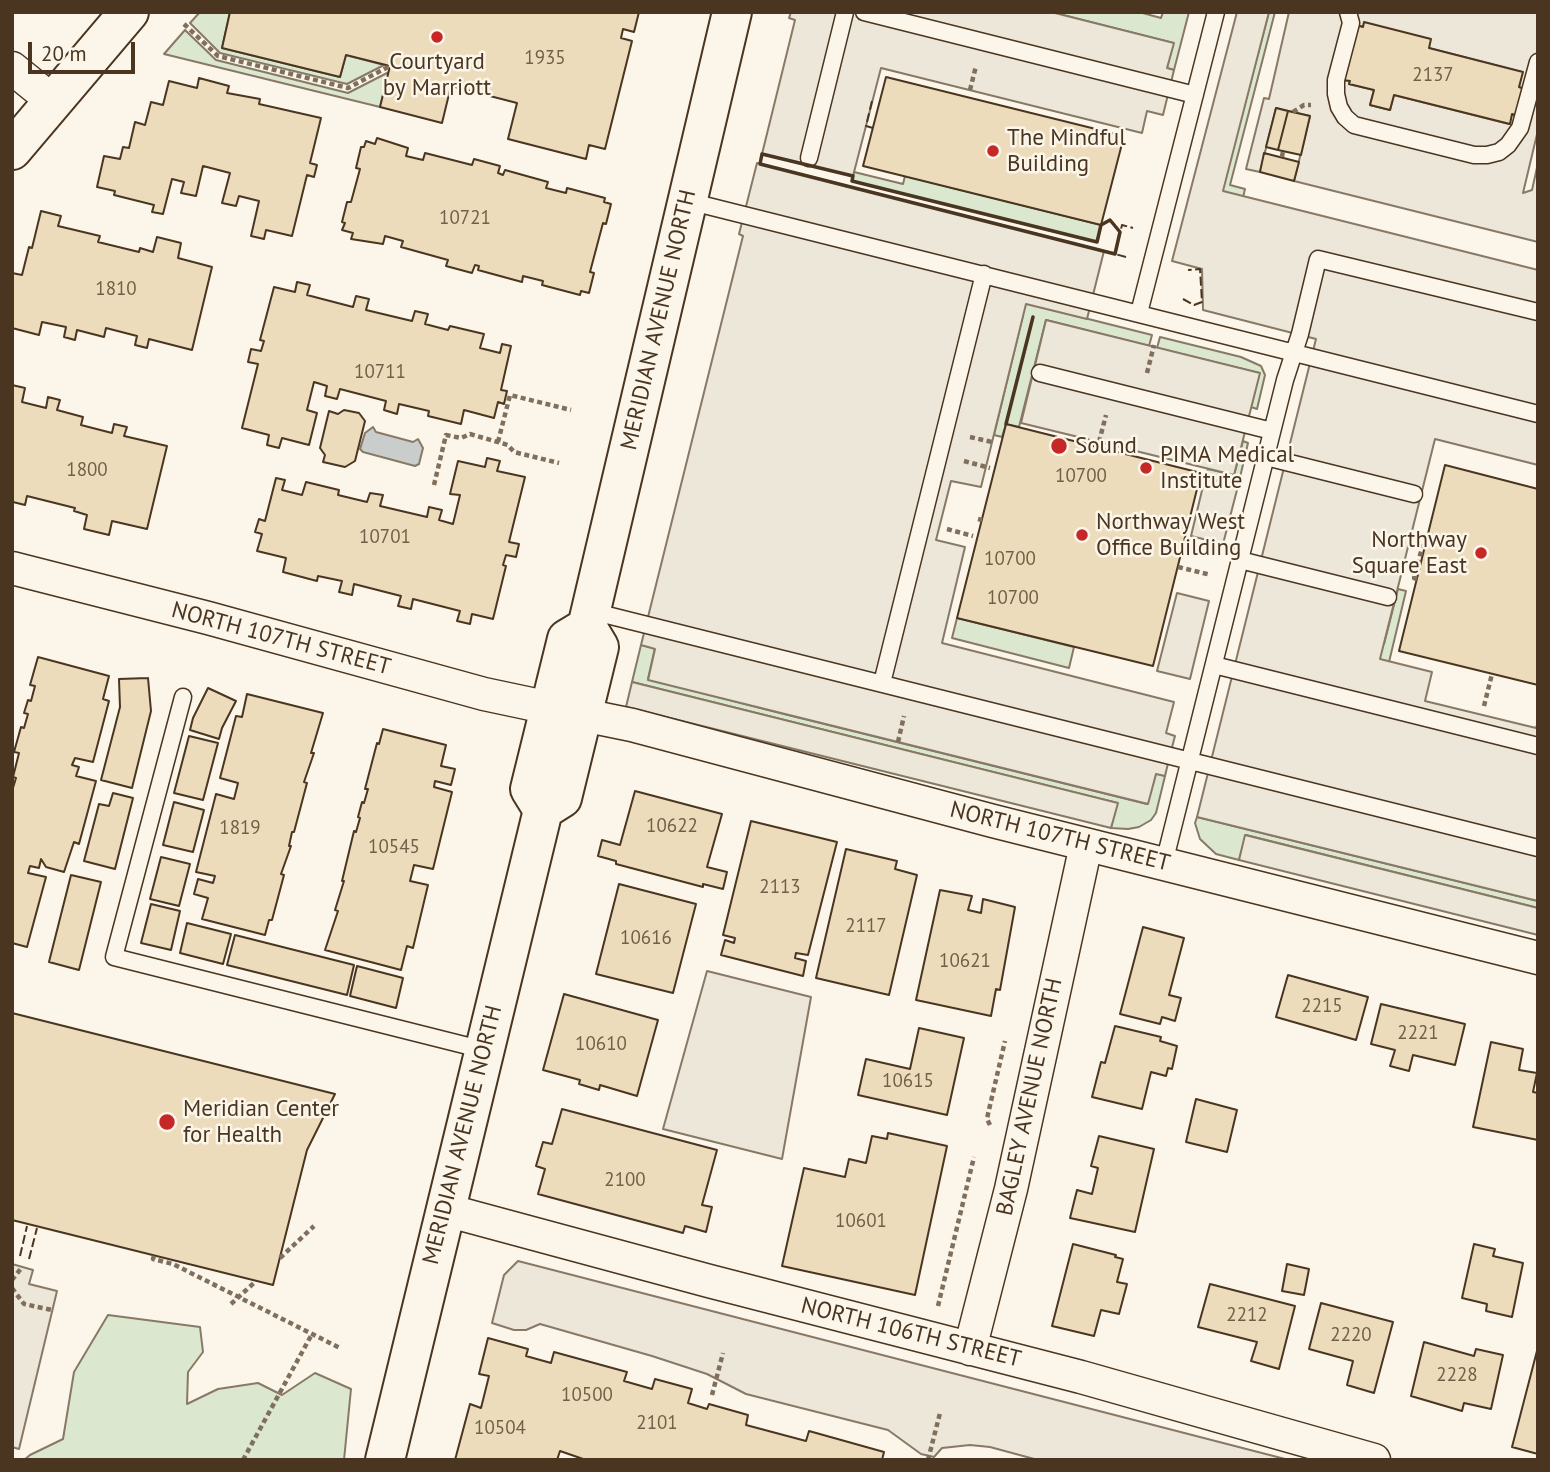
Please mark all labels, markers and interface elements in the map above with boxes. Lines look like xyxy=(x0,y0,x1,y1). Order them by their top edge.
scale bar xyxy=(32,28,138,72)
marker: Courtyard by Marriott xyxy=(429,29,445,45)
text: 20 m xyxy=(41,40,87,67)
place label: Courtyard by Marriott xyxy=(383,48,491,102)
house number: 1935 xyxy=(524,48,566,70)
house number: 2137 xyxy=(1412,65,1454,87)
place label: The Mindful Building xyxy=(1007,124,1126,178)
marker: The Mindful Building xyxy=(985,143,1001,159)
street label: MERIDIAN AVENUE NORTH xyxy=(616,187,702,453)
house number: 10721 xyxy=(439,208,491,230)
house number: 1810 xyxy=(95,279,137,301)
house number: 10711 xyxy=(354,362,406,384)
place label: Sound xyxy=(1075,432,1137,460)
marker: Sound xyxy=(1049,436,1069,456)
place label: PIMA Medical Institute xyxy=(1160,441,1294,495)
house number: 1800 xyxy=(66,460,108,482)
marker: PIMA Medical Institute xyxy=(1138,460,1154,476)
house number: 10700 xyxy=(1055,466,1107,488)
place label: Northway West Office Building xyxy=(1096,508,1245,562)
place label: Northway Square East xyxy=(1352,526,1467,580)
house number: 10701 xyxy=(359,527,411,549)
marker: Northway West Office Building xyxy=(1074,527,1090,543)
marker: Northway Square East xyxy=(1473,545,1489,561)
house number: 10700 xyxy=(984,549,1036,571)
house number: 10700 xyxy=(987,588,1039,610)
street label: NORTH 107TH STREET xyxy=(168,596,394,682)
street label: NORTH 107TH STREET xyxy=(947,796,1173,878)
house number: 10622 xyxy=(646,816,698,838)
house number: 1819 xyxy=(219,818,261,840)
house number: 10545 xyxy=(368,837,420,859)
house number: 2113 xyxy=(759,877,801,899)
house number: 2117 xyxy=(845,916,887,938)
house number: 10616 xyxy=(620,928,672,950)
house number: 10621 xyxy=(939,951,991,973)
street label: BAGLEY AVENUE NORTH xyxy=(991,976,1069,1218)
house number: 2215 xyxy=(1301,996,1343,1018)
street label: MERIDIAN AVENUE NORTH xyxy=(417,1003,509,1267)
house number: 2221 xyxy=(1397,1023,1439,1045)
house number: 10610 xyxy=(575,1034,627,1056)
house number: 10615 xyxy=(882,1071,934,1093)
place label: Meridian Center for Health xyxy=(183,1095,339,1149)
marker: Meridian Center for Health xyxy=(157,1112,177,1132)
house number: 2100 xyxy=(604,1170,646,1192)
house number: 10601 xyxy=(835,1211,887,1233)
street label: NORTH 106TH STREET xyxy=(798,1292,1024,1374)
house number: 2212 xyxy=(1226,1305,1268,1327)
house number: 2220 xyxy=(1330,1325,1372,1347)
house number: 2228 xyxy=(1436,1365,1478,1387)
house number: 10500 xyxy=(561,1385,613,1407)
house number: 2101 xyxy=(636,1413,678,1435)
house number: 10504 xyxy=(474,1418,526,1440)

